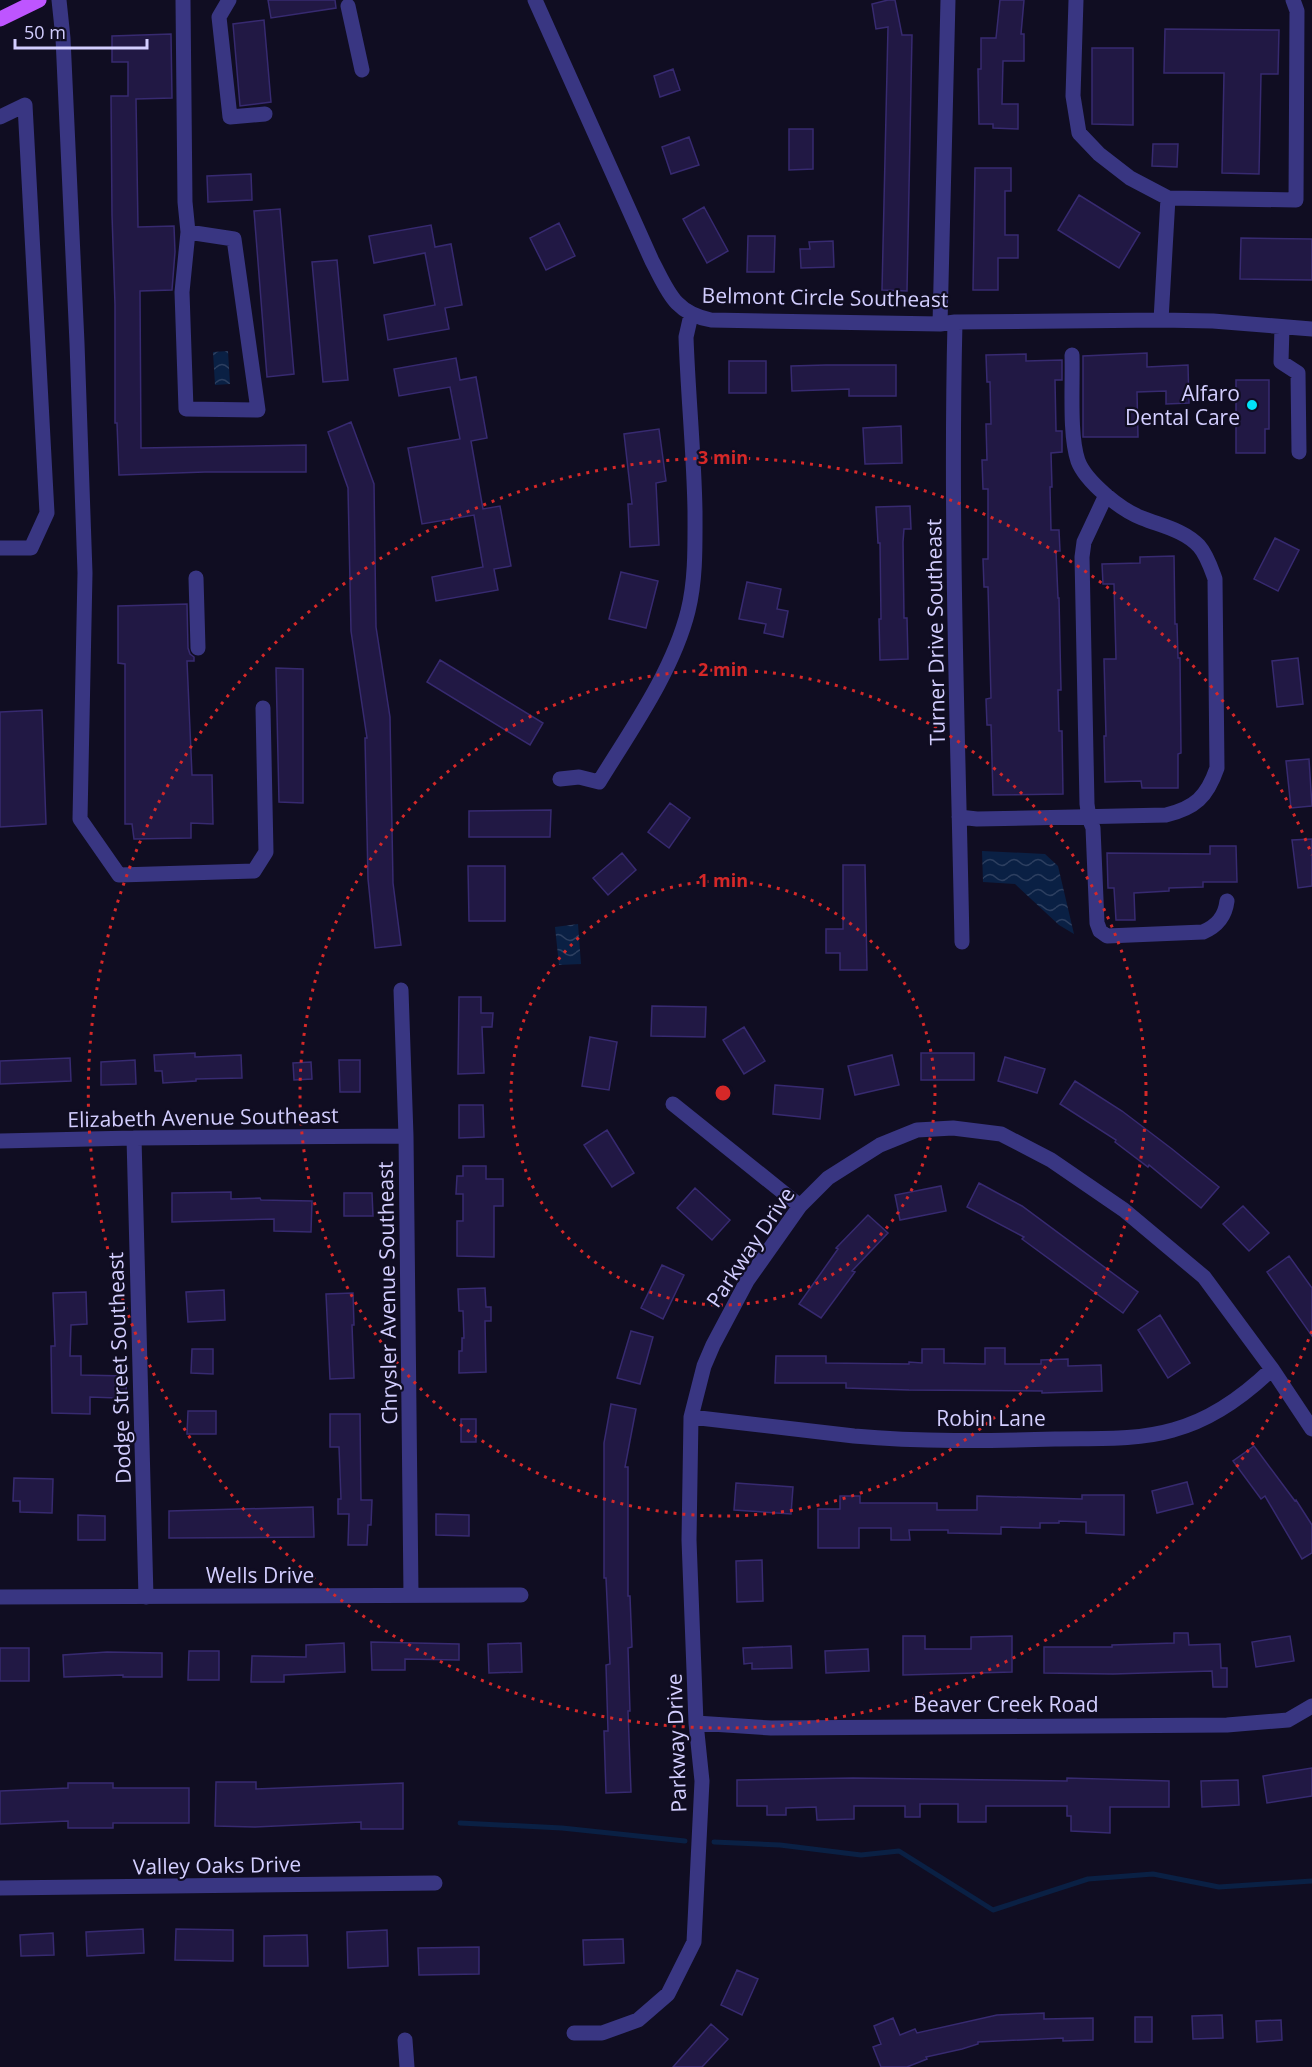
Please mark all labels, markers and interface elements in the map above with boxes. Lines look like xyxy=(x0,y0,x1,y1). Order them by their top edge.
scale bar xyxy=(15,12,147,50)
text: 50 m xyxy=(24,20,66,44)
street label: Belmont Circle Southeast xyxy=(701,281,949,313)
place label: Alfaro Dental Care xyxy=(1125,379,1240,431)
marker: Alfaro Dental Care xyxy=(1245,398,1259,412)
text: 3 min xyxy=(698,445,748,469)
street label: Turner Drive Southeast xyxy=(919,518,951,746)
text: 2 min xyxy=(698,657,748,681)
text: 1 min xyxy=(698,868,748,892)
centre of rings xyxy=(713,1083,733,1103)
street label: Elizabeth Avenue Southeast xyxy=(67,1101,339,1133)
street label: Chrysler Avenue Southeast xyxy=(371,1161,403,1425)
street label: Parkway Drive xyxy=(699,1181,801,1313)
street label: Dodge Street Southeast xyxy=(101,1252,137,1484)
street label: Robin Lane xyxy=(936,1404,1046,1432)
street label: Wells Drive xyxy=(206,1561,314,1589)
street label: Parkway Drive xyxy=(660,1673,692,1813)
street label: Beaver Creek Road xyxy=(913,1690,1099,1718)
street label: Valley Oaks Drive xyxy=(133,1850,301,1880)

